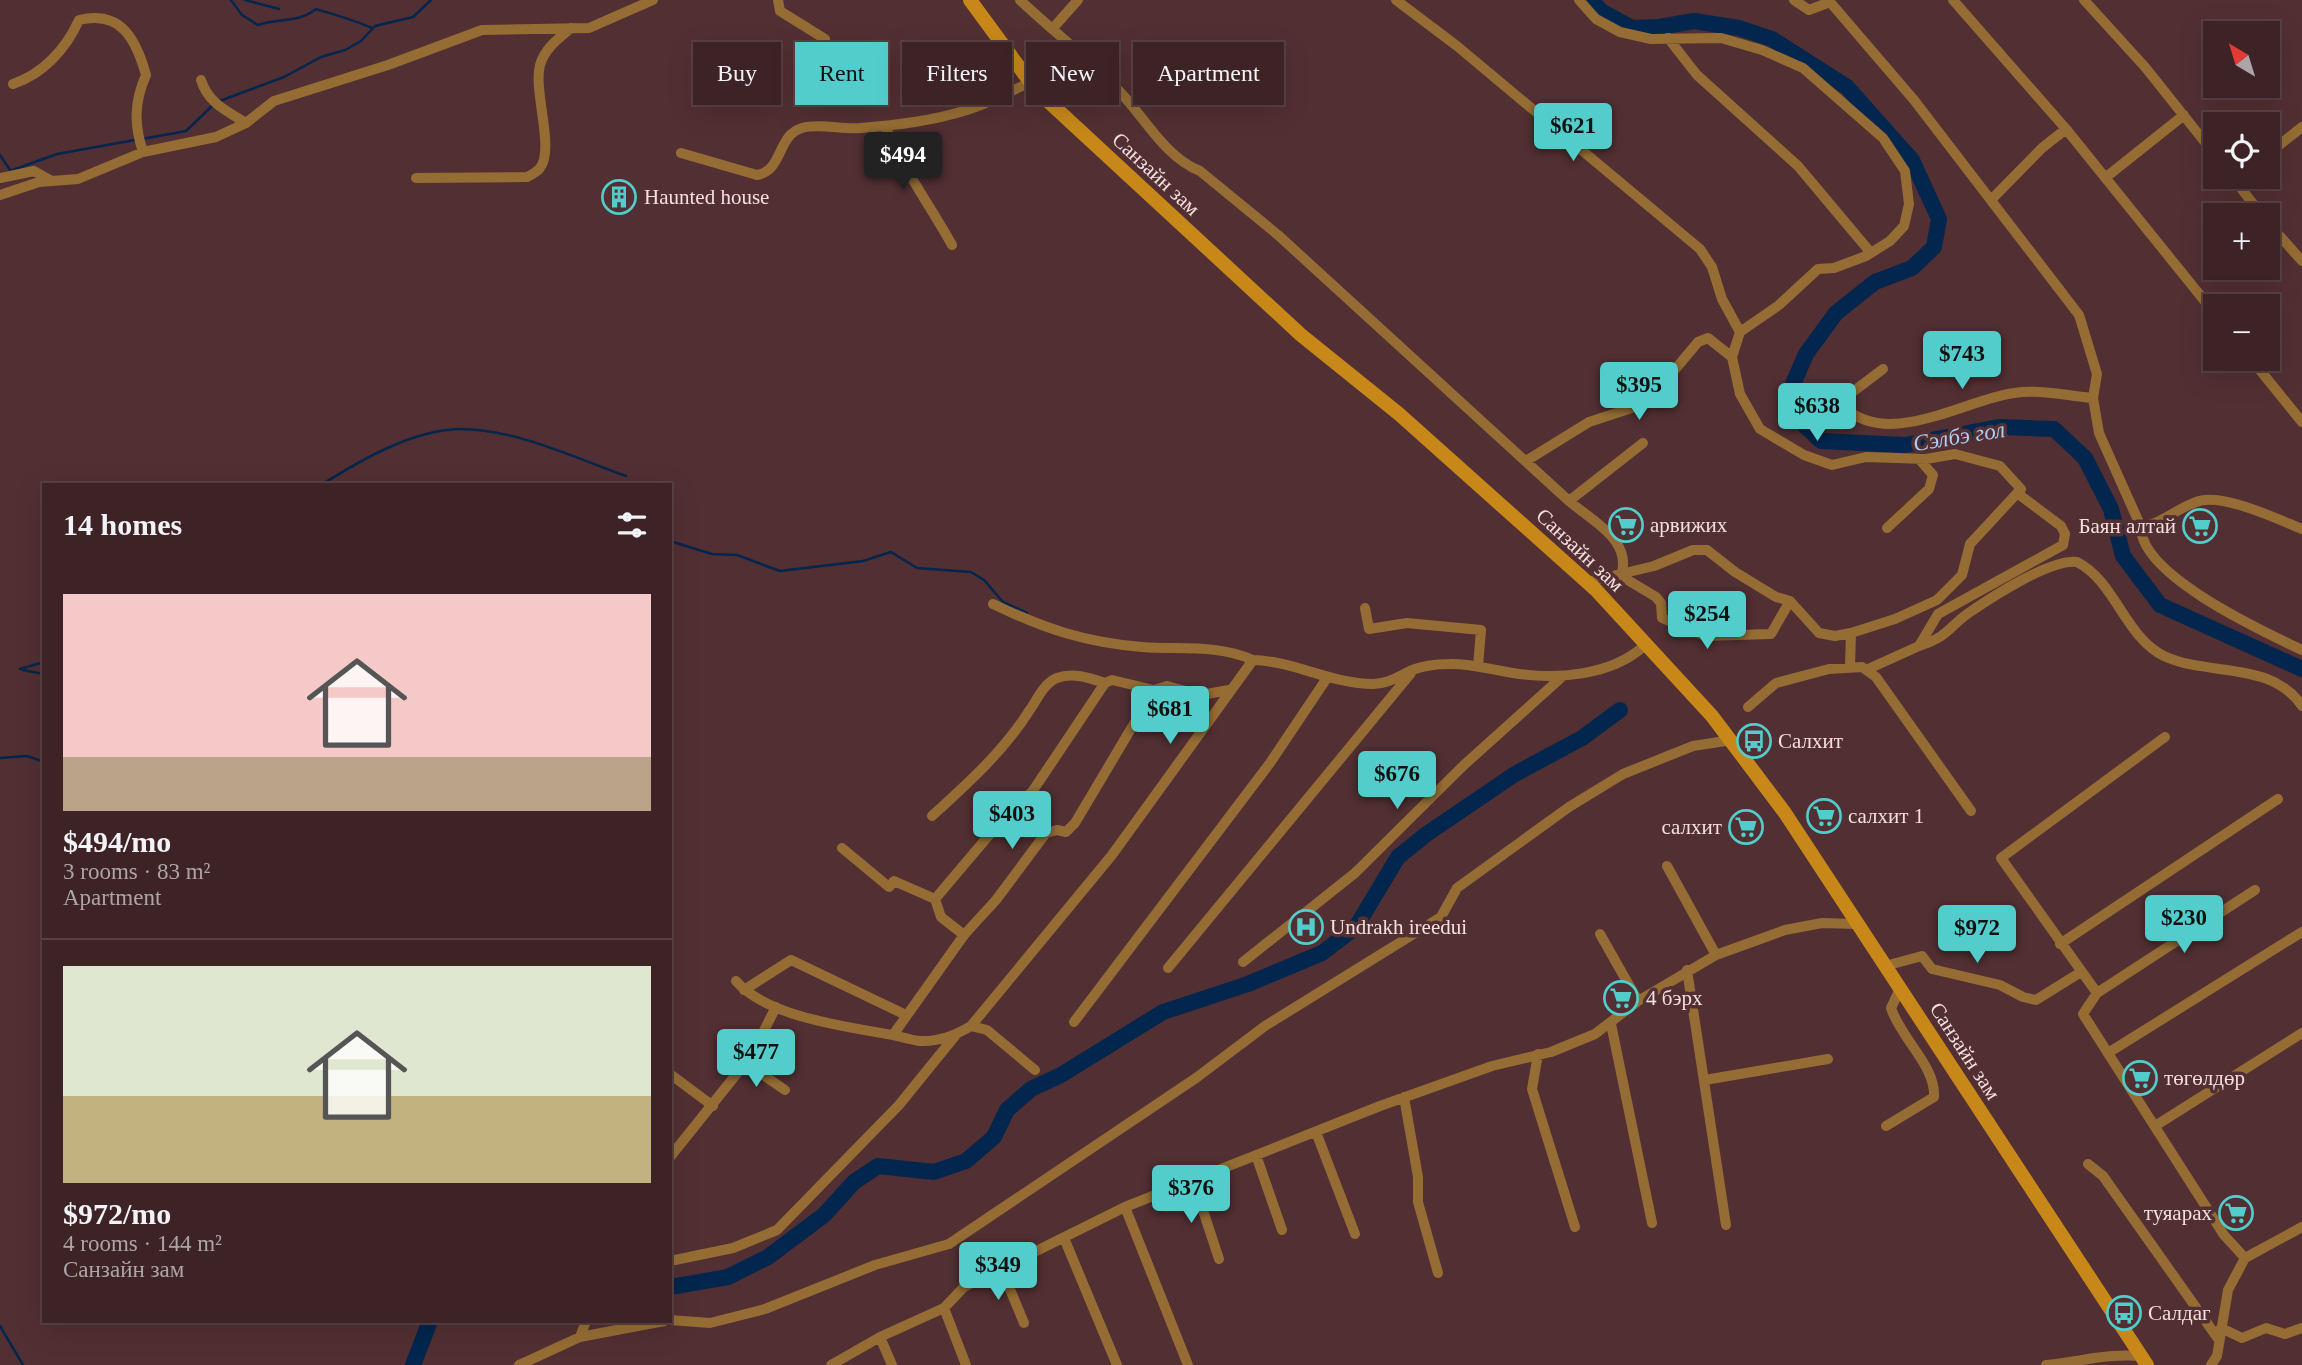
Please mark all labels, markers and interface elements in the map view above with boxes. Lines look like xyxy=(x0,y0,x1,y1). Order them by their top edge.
north arrow xyxy=(2203,21,2280,98)
map controls xyxy=(2203,21,2280,371)
chip: Buy xyxy=(693,42,781,105)
chip: Rent xyxy=(795,42,888,105)
chip: Filters xyxy=(902,42,1012,105)
chip: New xyxy=(1026,42,1119,105)
chip: Apartment xyxy=(1133,42,1284,105)
pin: $621 xyxy=(1532,104,1614,163)
button: locate xyxy=(2203,112,2280,189)
text: $621 xyxy=(1550,113,1596,138)
street label: Санзайн зам xyxy=(1107,127,1205,221)
pin: $494 xyxy=(862,132,944,192)
text: $494 xyxy=(880,142,926,167)
building icon: Haunted house xyxy=(600,178,638,216)
place label: Haunted house xyxy=(644,185,769,209)
button: + xyxy=(2203,203,2280,280)
button: − xyxy=(2203,294,2280,371)
pin: $743 xyxy=(1921,332,2003,391)
text: $743 xyxy=(1939,341,1985,366)
pin: $395 xyxy=(1598,362,1680,422)
text: $395 xyxy=(1616,372,1662,397)
pin: $638 xyxy=(1776,384,1858,443)
text: $638 xyxy=(1794,393,1840,418)
water label: Сэлбэ гол xyxy=(1911,417,2007,456)
street label: Санзайн зам xyxy=(1531,503,1629,597)
icon: filters xyxy=(613,506,651,544)
supermarket icon: арвижих xyxy=(1607,506,1645,544)
supermarket icon: Баян алтай xyxy=(2181,507,2219,545)
text: 14 homes xyxy=(63,508,182,541)
place label: арвижих xyxy=(1650,513,1728,537)
place label: Баян алтай xyxy=(2078,514,2176,538)
pin: $254 xyxy=(1666,592,1748,651)
text: $254 xyxy=(1684,601,1730,626)
icon: home xyxy=(294,640,420,766)
pin: $681 xyxy=(1129,686,1211,746)
text: $681 xyxy=(1147,696,1193,721)
bus stop icon: Салхит xyxy=(1735,722,1773,760)
place label: Салхит xyxy=(1778,729,1843,753)
pin: $676 xyxy=(1356,752,1438,811)
text: $676 xyxy=(1374,761,1420,786)
pin: $403 xyxy=(971,792,1053,851)
supermarket icon: салхит 1 xyxy=(1805,797,1843,835)
text: $403 xyxy=(989,801,1035,826)
place label: салхит 1 xyxy=(1848,804,1924,828)
supermarket icon: салхит xyxy=(1727,808,1765,846)
place label: салхит xyxy=(1662,815,1722,839)
text: $494/mo xyxy=(63,825,171,858)
text: 3 rooms · 83 m² xyxy=(63,859,210,884)
text: Apartment xyxy=(63,885,161,910)
pin: $230 xyxy=(2143,895,2225,955)
text: $230 xyxy=(2161,905,2207,930)
pin: $972 xyxy=(1936,906,2018,965)
hospital icon: Undrakh ireedui xyxy=(1287,908,1325,946)
place label: Undrakh ireedui xyxy=(1330,915,1467,939)
text: $972 xyxy=(1954,915,2000,940)
supermarket icon: 4 бэрх xyxy=(1602,979,1640,1017)
place label: 4 бэрх xyxy=(1646,986,1703,1010)
street label: Санзайн зам xyxy=(1925,998,2005,1104)
icon: home xyxy=(294,1012,420,1138)
pin: $477 xyxy=(715,1030,797,1089)
text: $477 xyxy=(733,1039,779,1064)
supermarket icon: төгөлдөр xyxy=(2121,1059,2159,1097)
place label: төгөлдөр xyxy=(2164,1066,2245,1090)
pin: $376 xyxy=(1150,1166,1232,1225)
text: $376 xyxy=(1168,1175,1214,1200)
supermarket icon: туяарах xyxy=(2217,1194,2255,1232)
text: $972/mo xyxy=(63,1197,171,1230)
place label: туяарах xyxy=(2144,1201,2212,1225)
text: 4 rooms · 144 m² xyxy=(63,1231,222,1256)
pin: $349 xyxy=(957,1242,1039,1302)
text: $349 xyxy=(975,1252,1021,1277)
text: Санзайн зам xyxy=(63,1257,184,1282)
bus stop icon: Салдаг xyxy=(2105,1294,2143,1332)
place label: Салдаг xyxy=(2148,1301,2211,1325)

